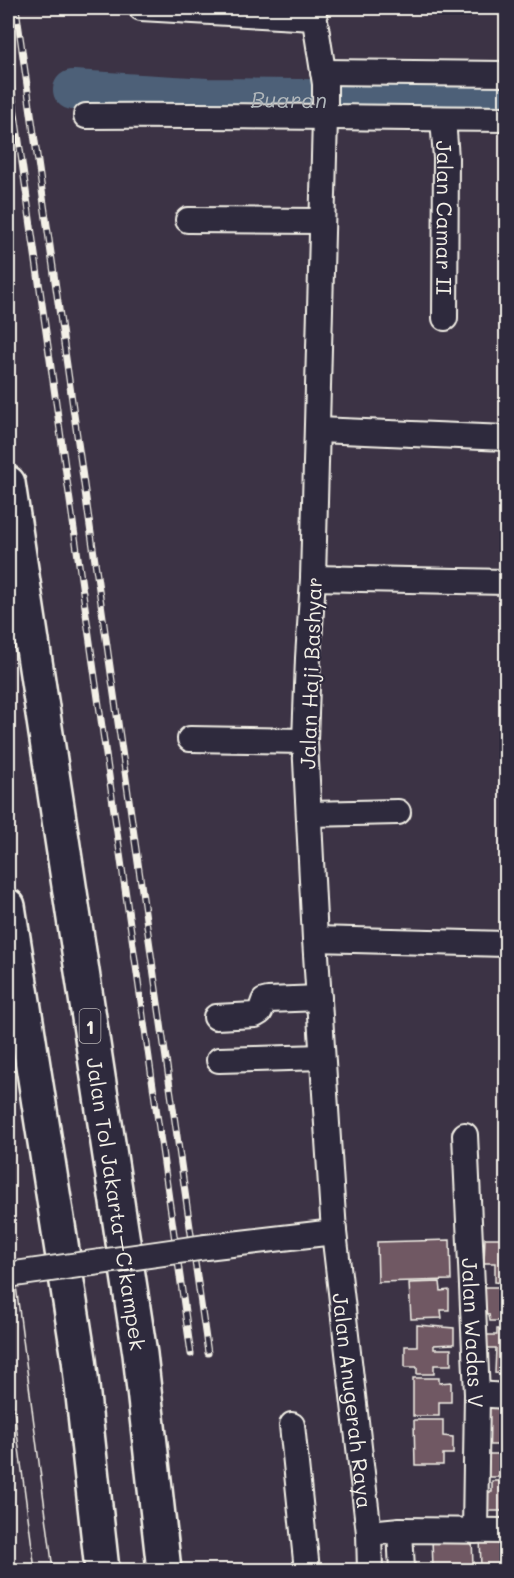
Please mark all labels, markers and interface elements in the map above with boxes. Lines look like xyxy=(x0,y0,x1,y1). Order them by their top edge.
water label: Buaran xyxy=(250,84,327,114)
street label: Jalan Camar II xyxy=(431,139,460,295)
street label: Jalan Haji Bashyar xyxy=(293,576,327,770)
road number: 1 xyxy=(80,1009,100,1043)
street label: Jalan Tol Jakarta–Cikampek xyxy=(82,1055,153,1352)
street label: Jalan Wadas V xyxy=(457,1257,490,1408)
street label: Jalan Anugerah Raya xyxy=(328,1291,380,1510)

